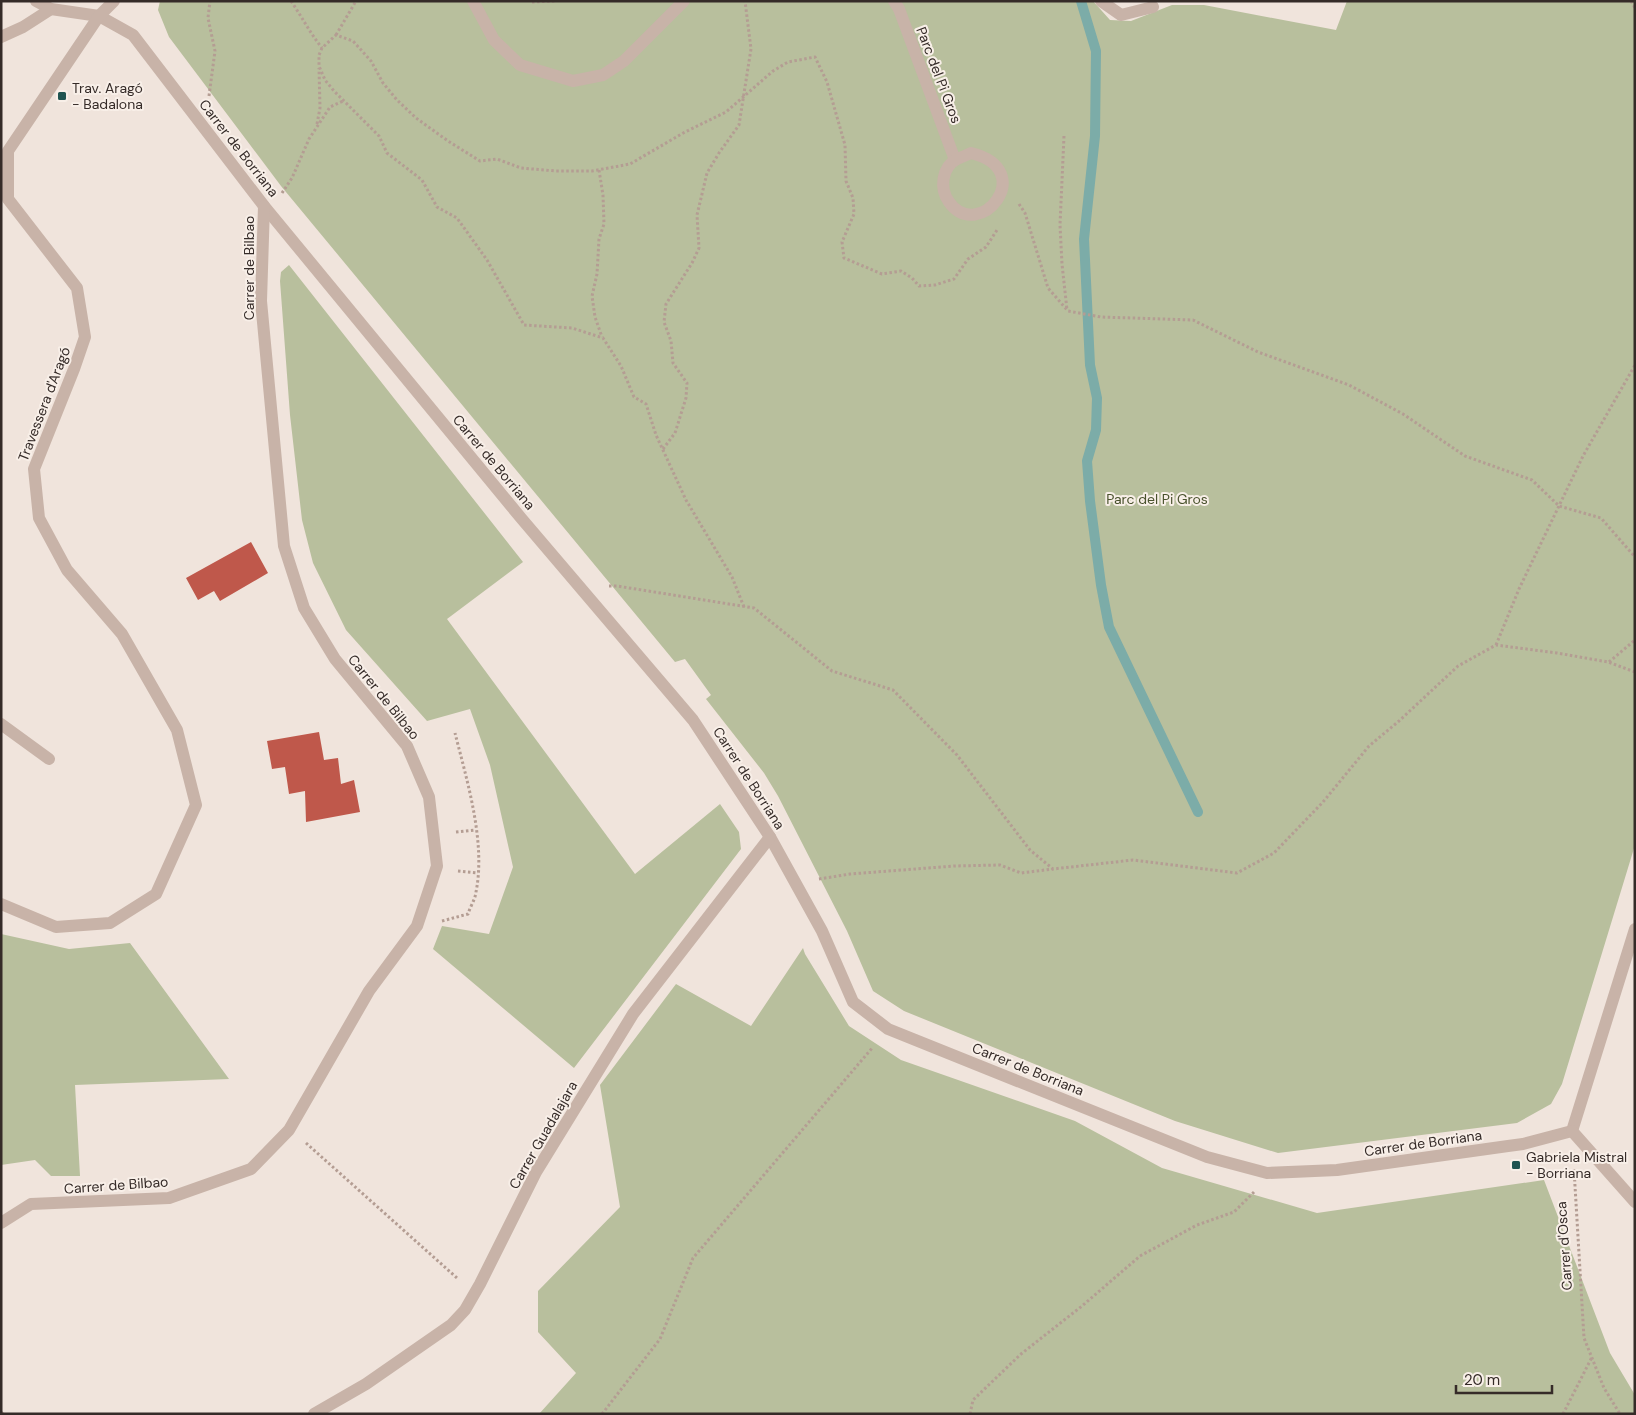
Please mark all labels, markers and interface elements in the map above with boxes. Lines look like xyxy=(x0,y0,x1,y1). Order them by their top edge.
street label: Parc del Pi Gros xyxy=(912,24,966,126)
place label: Trav. Aragó - Badalona xyxy=(72,79,143,113)
marker: Trav. Aragó - Badalona xyxy=(56,90,68,102)
street label: Carrer de Borriana xyxy=(195,96,283,200)
street label: Carrer de Bilbao xyxy=(240,216,258,320)
street label: Travessera d'Aragó xyxy=(14,344,74,464)
street label: Carrer de Borriana xyxy=(449,411,539,513)
park label: Parc del Pi Gros xyxy=(1106,490,1208,508)
street label: Carrer de Bilbao xyxy=(344,651,424,743)
street label: Carrer de Borriana xyxy=(709,723,789,833)
street label: Carrer de Borriana xyxy=(970,1038,1086,1100)
street label: Carrer Guadalajara xyxy=(505,1078,581,1192)
street label: Carrer de Borriana xyxy=(1363,1126,1483,1160)
place label: Gabriela Mistral - Borriana xyxy=(1526,1148,1627,1182)
marker: Gabriela Mistral - Borriana xyxy=(1510,1159,1522,1171)
street label: Carrer de Bilbao xyxy=(63,1172,169,1198)
street label: Carrer d'Osca xyxy=(1552,1201,1576,1291)
scale bar xyxy=(1456,1362,1552,1394)
text: 20 m xyxy=(1464,1370,1500,1390)

